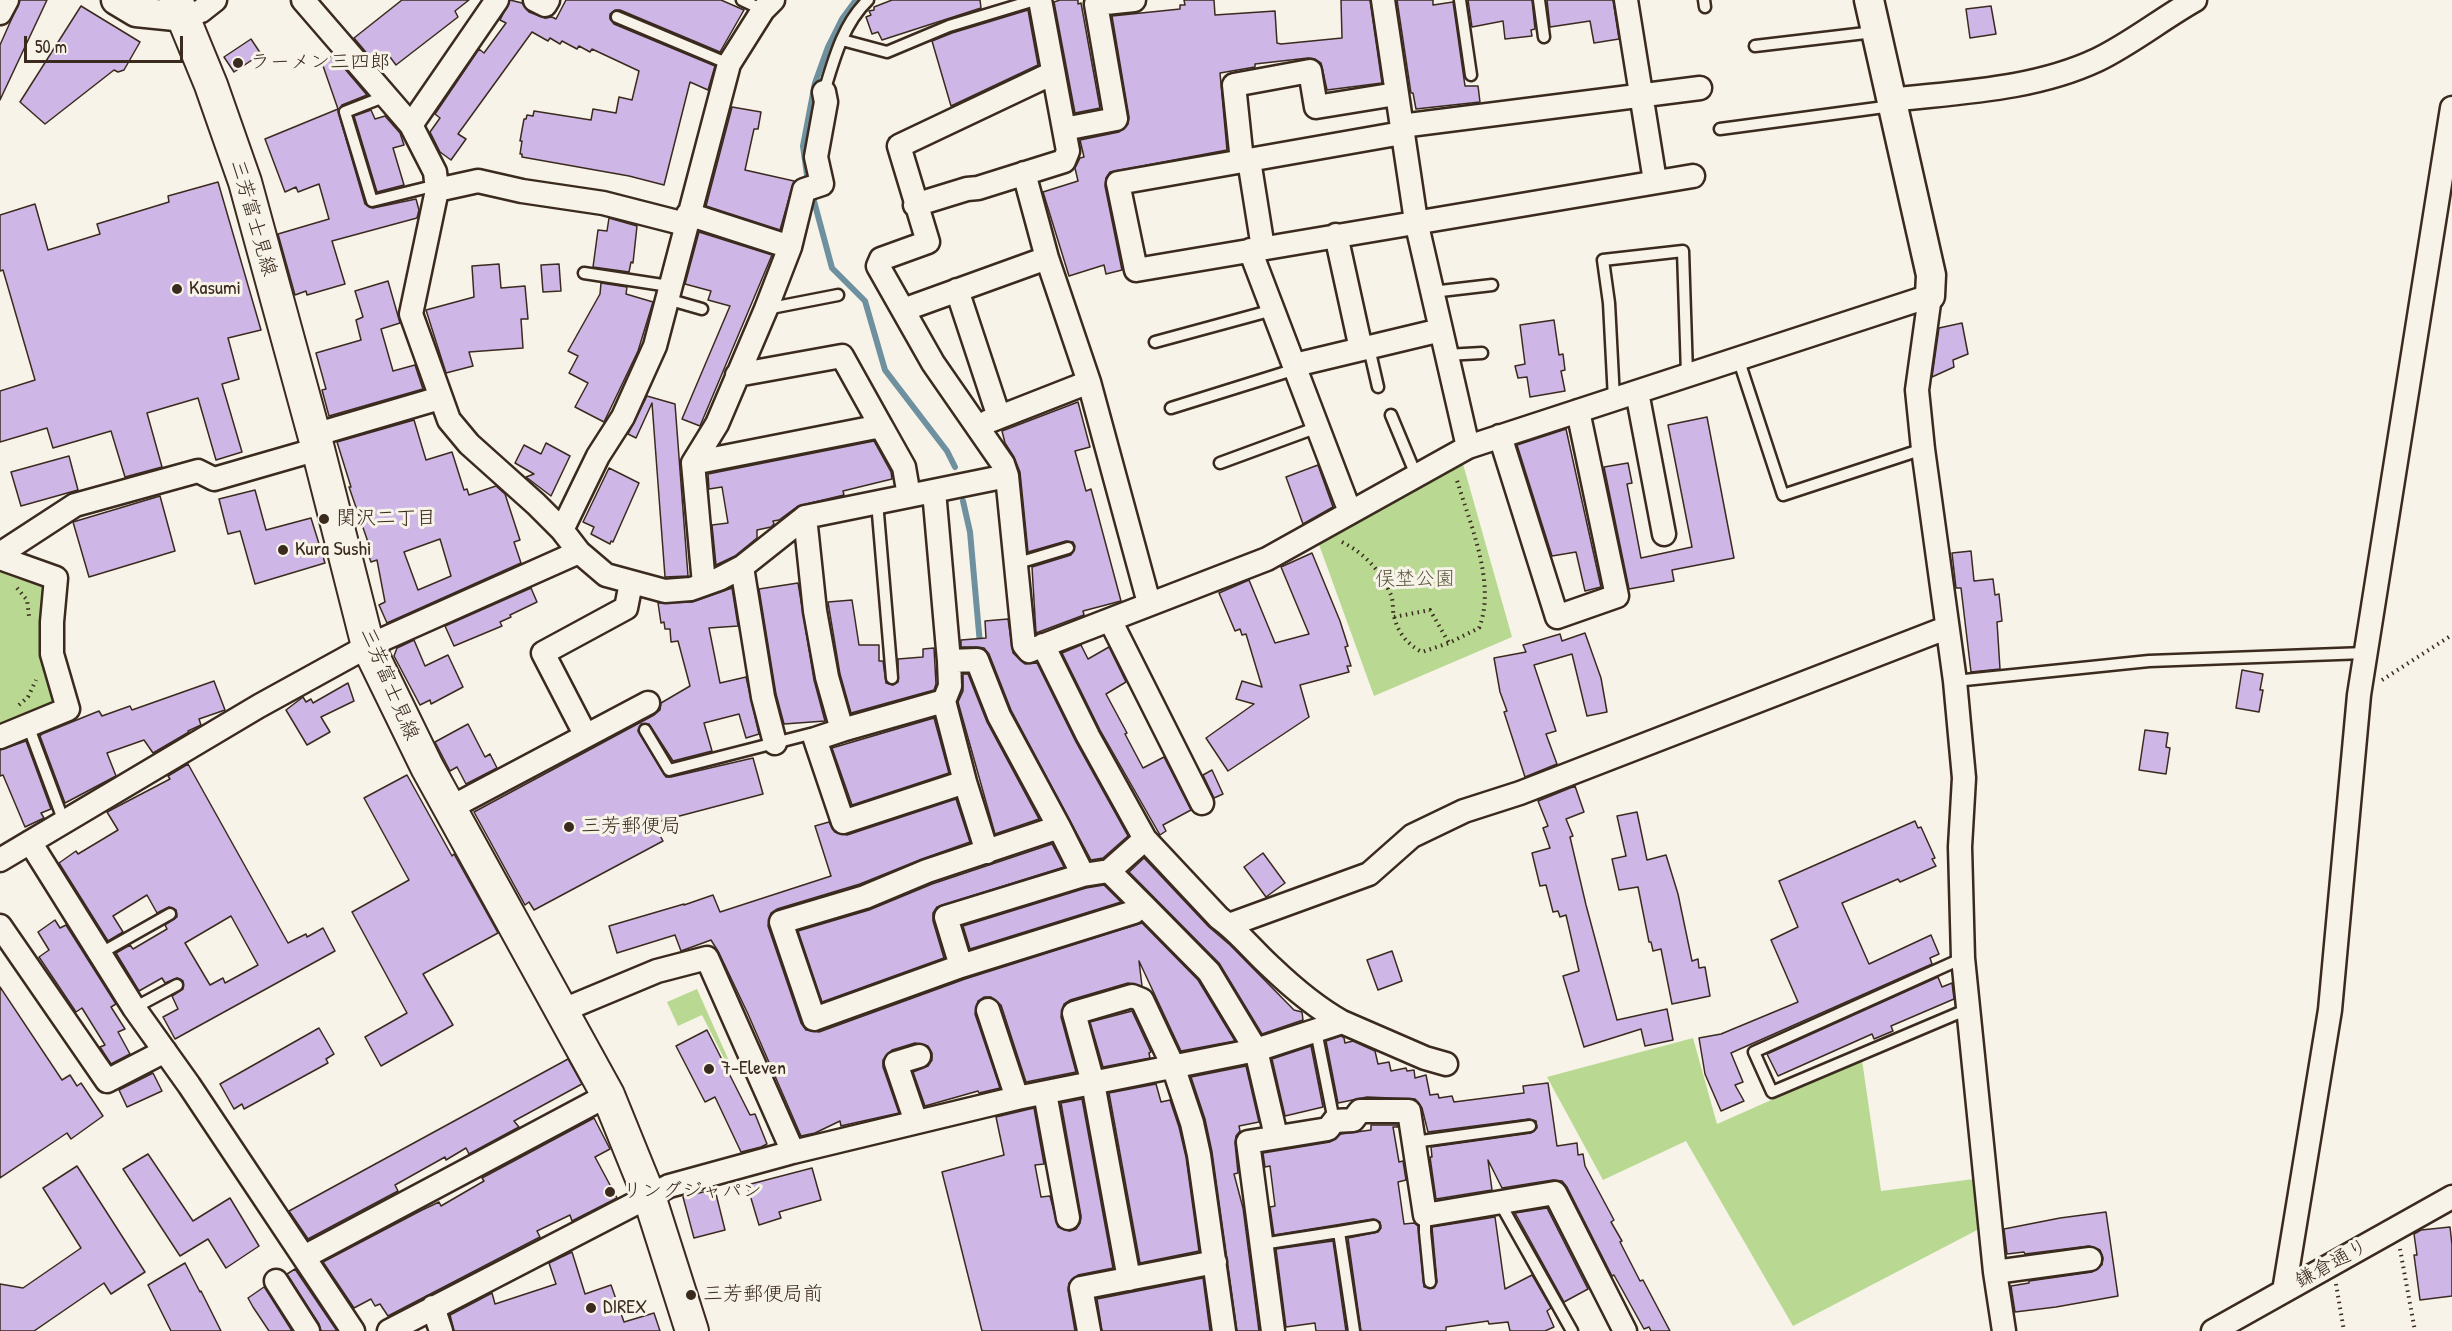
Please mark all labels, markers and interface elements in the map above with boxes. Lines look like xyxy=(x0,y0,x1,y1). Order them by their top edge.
scale bar xyxy=(27,24,186,62)
text: 50 m xyxy=(35,34,67,59)
place label: ラーメン三四郎 xyxy=(250,51,390,75)
marker: ラーメン三四郎 xyxy=(231,56,245,70)
street label: 三芳富士見線 xyxy=(225,157,281,279)
place label: Kasumi xyxy=(189,277,241,301)
marker: Kasumi xyxy=(170,282,184,296)
place label: 関沢二丁目 xyxy=(336,507,436,531)
marker: 関沢二丁目 xyxy=(317,512,331,526)
place label: Kura Sushi xyxy=(295,538,371,562)
marker: Kura Sushi xyxy=(276,543,290,557)
park label: 俣埜公園 xyxy=(1375,568,1455,592)
street label: 三芳富士見線 xyxy=(355,624,423,744)
place label: 三芳郵便局 xyxy=(581,815,681,839)
marker: 三芳郵便局 xyxy=(562,820,576,834)
place label: 7-Eleven xyxy=(721,1057,786,1081)
marker: 7-Eleven xyxy=(702,1062,716,1076)
place label: リングジャパン xyxy=(622,1180,762,1204)
marker: リングジャパン xyxy=(603,1185,617,1199)
street label: 鎌倉通り xyxy=(2291,1234,2373,1294)
place label: 三芳郵便局前 xyxy=(703,1283,823,1307)
marker: 三芳郵便局前 xyxy=(684,1288,698,1302)
place label: DIREX xyxy=(603,1296,647,1320)
marker: DIREX xyxy=(584,1301,598,1315)

